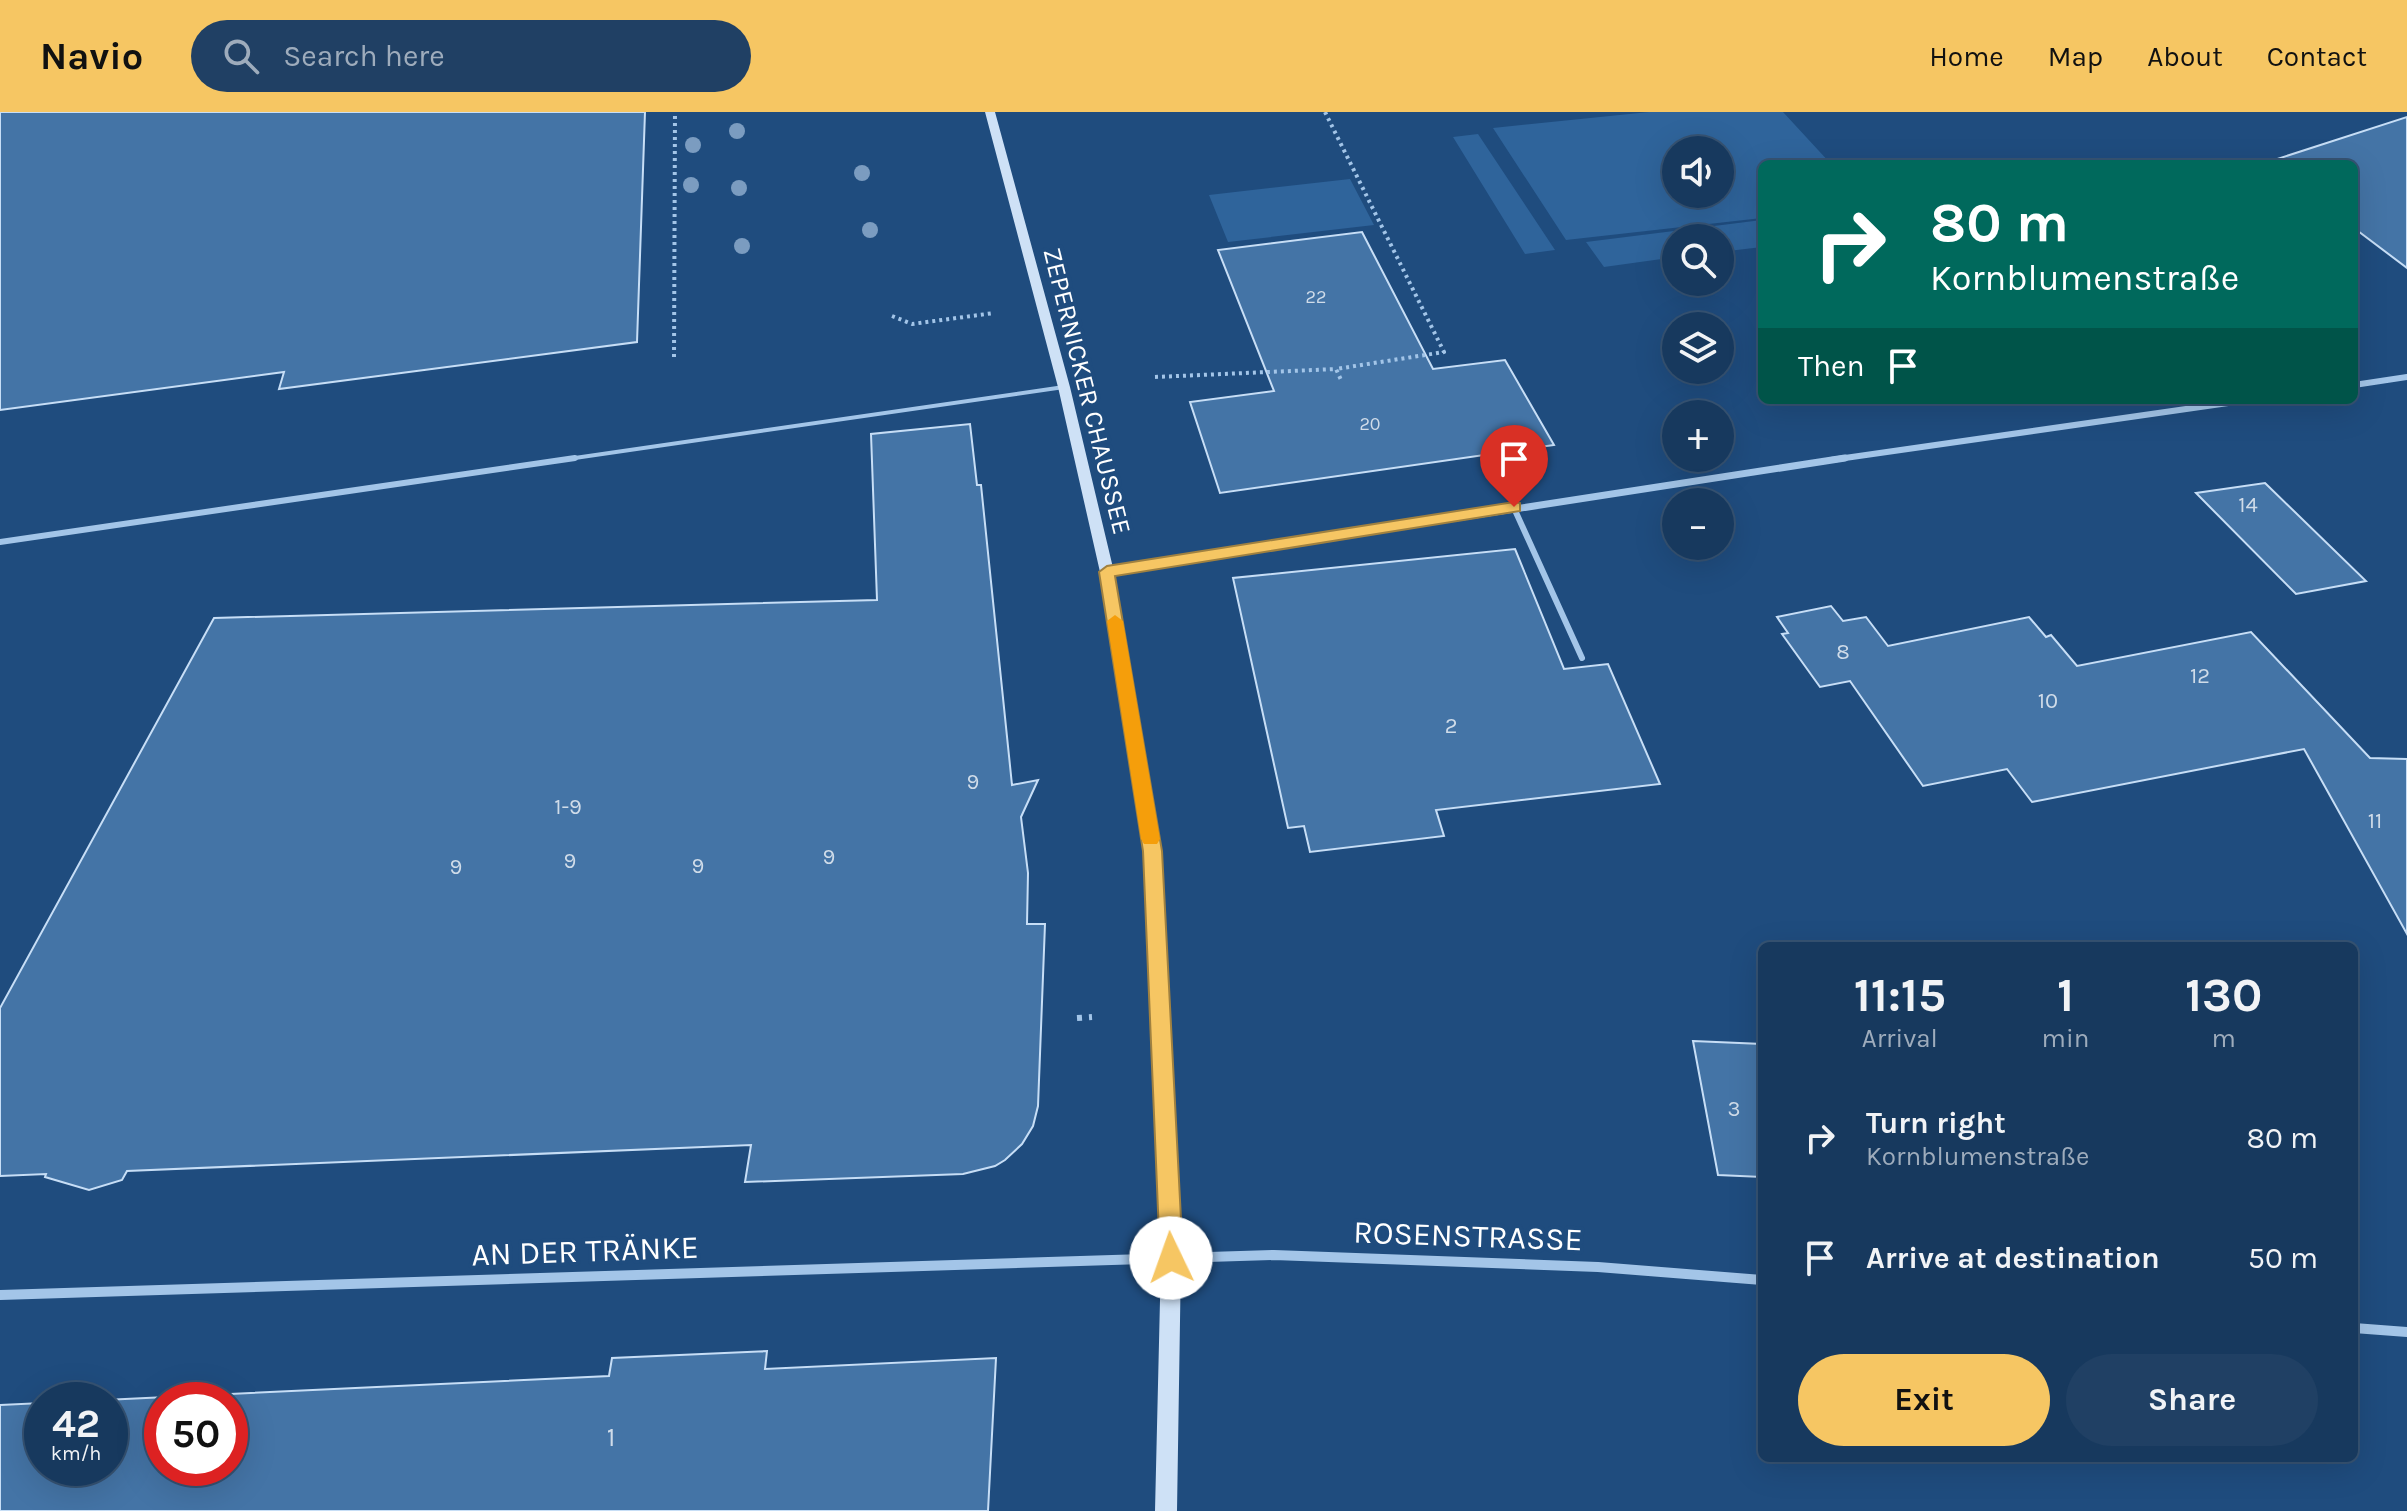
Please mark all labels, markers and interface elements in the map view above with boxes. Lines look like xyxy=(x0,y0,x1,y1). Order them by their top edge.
search box xyxy=(191,20,751,92)
text: Navio xyxy=(40,34,143,79)
icon: search xyxy=(219,34,263,78)
text: Search here xyxy=(283,38,445,74)
text: Home xyxy=(1929,40,2004,73)
text: Map xyxy=(2048,40,2103,73)
text: About xyxy=(2147,40,2223,73)
text: Contact xyxy=(2267,40,2367,73)
map controls xyxy=(1662,136,1734,560)
button: sound xyxy=(1662,136,1734,208)
text: 80 m xyxy=(1930,190,2069,255)
icon: right xyxy=(1798,192,1902,296)
button: search xyxy=(1662,224,1734,296)
street label: ZEPERNICKER CHAUSSEE xyxy=(1036,244,1138,538)
text: Kornblumenstraße xyxy=(1930,257,2239,299)
house number: 22 xyxy=(1306,286,1326,308)
button: layers xyxy=(1662,312,1734,384)
icon: arrive xyxy=(1881,344,1925,388)
text: Then xyxy=(1798,348,1865,384)
button: + xyxy=(1662,400,1734,472)
house number: 20 xyxy=(1359,413,1381,435)
pin xyxy=(1480,425,1548,507)
icon: arrive xyxy=(1492,437,1536,481)
button: − xyxy=(1662,488,1734,560)
house number: 14 xyxy=(2238,492,2258,518)
house number: 8 xyxy=(1836,639,1850,665)
house number: 12 xyxy=(2190,663,2210,689)
house number: 10 xyxy=(2038,688,2058,714)
house number: 2 xyxy=(1445,713,1457,739)
house number: 9 xyxy=(967,769,979,795)
house number: 1-9 xyxy=(554,794,582,820)
house number: 11 xyxy=(2368,808,2382,834)
house number: 9 xyxy=(823,844,835,870)
house number: 9 xyxy=(564,848,576,874)
house number: 9 xyxy=(692,853,704,879)
house number: 9 xyxy=(450,854,462,880)
text: 11:15 xyxy=(1854,967,1946,1023)
text: 1 xyxy=(2057,967,2074,1023)
text: 130 xyxy=(2185,967,2262,1023)
text: Arrival xyxy=(1862,1023,1938,1054)
text: min xyxy=(2042,1023,2089,1054)
text: m xyxy=(2212,1023,2236,1054)
house number: 3 xyxy=(1728,1096,1741,1122)
text: Turn right xyxy=(1866,1105,2006,1141)
icon: right xyxy=(1798,1116,1842,1160)
text: 80 m xyxy=(2247,1120,2318,1156)
text: Kornblumenstraße xyxy=(1866,1141,2089,1172)
street label: ROSENSTRASSE xyxy=(1353,1214,1583,1258)
position arrow xyxy=(1129,1216,1213,1300)
street label: AN DER TRÄNKE xyxy=(471,1229,699,1273)
icon: arrive xyxy=(1798,1236,1842,1280)
text: Arrive at destination xyxy=(1866,1240,2160,1276)
text: 50 m xyxy=(2248,1240,2318,1276)
button: Exit xyxy=(1798,1354,2050,1446)
button: Share xyxy=(2066,1354,2318,1446)
speed limit sign: 50 xyxy=(144,1382,248,1486)
text: 42 xyxy=(52,1400,100,1447)
house number: 1 xyxy=(607,1422,615,1453)
text: km/h xyxy=(51,1442,101,1465)

